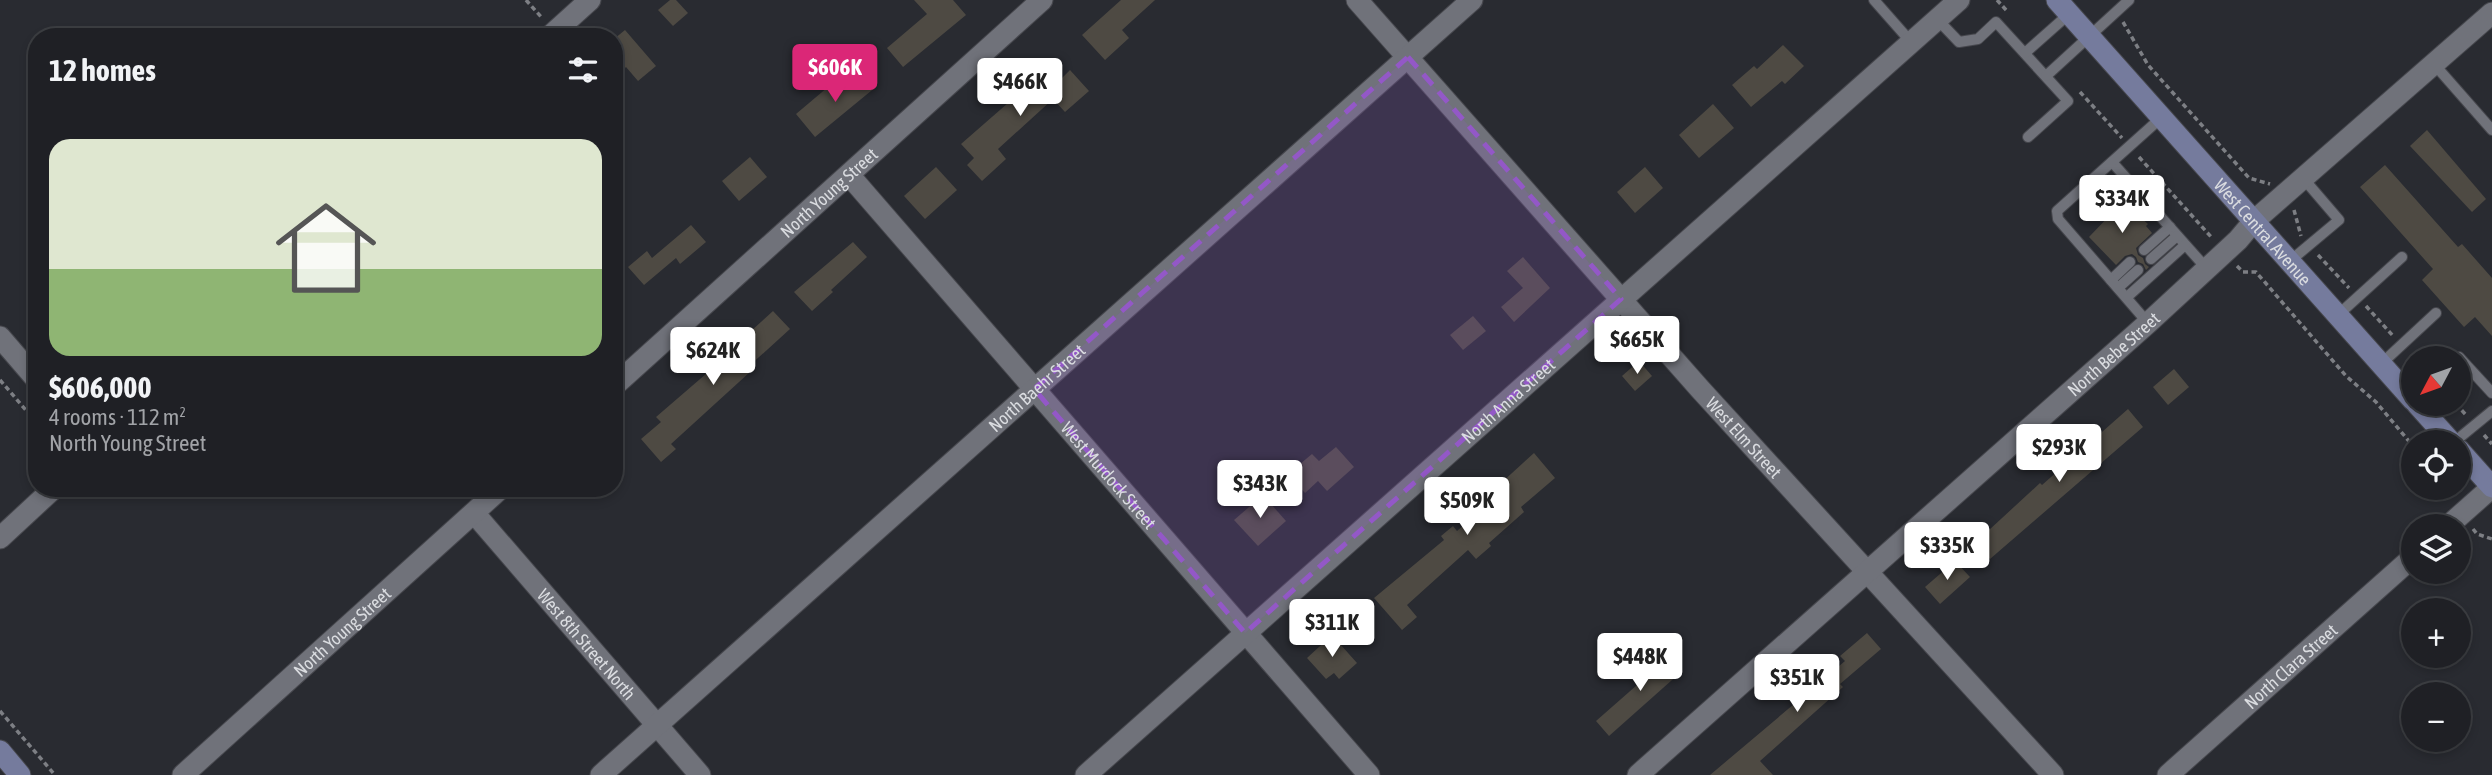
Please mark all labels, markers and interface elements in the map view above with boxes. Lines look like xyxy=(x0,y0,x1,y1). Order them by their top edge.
pin: $606K xyxy=(786,44,884,104)
icon: filters xyxy=(564,51,602,89)
text: 12 homes xyxy=(49,53,156,87)
text: $606K xyxy=(808,54,862,80)
pin: $466K xyxy=(971,58,1069,118)
text: $466K xyxy=(993,68,1047,94)
street label: North Young Street xyxy=(776,143,881,242)
street label: West Central Avenue xyxy=(2210,174,2316,289)
pin: $334K xyxy=(2073,176,2171,235)
icon: home xyxy=(263,185,389,311)
text: $334K xyxy=(2095,185,2149,211)
street label: North Bebe Street xyxy=(2063,307,2164,400)
pin: $665K xyxy=(1588,316,1686,376)
text: $665K xyxy=(1610,326,1664,352)
pin: $624K xyxy=(664,328,762,387)
text: $624K xyxy=(686,337,740,363)
street label: North Baehr Street xyxy=(984,339,1089,436)
north arrow xyxy=(2401,346,2471,416)
map controls xyxy=(2401,346,2471,752)
street label: North Anna Street xyxy=(1457,354,1559,447)
text: $606,000 xyxy=(49,370,152,404)
street label: West Elm Street xyxy=(1702,392,1786,482)
text: 4 rooms · 112 m² xyxy=(49,404,186,430)
street label: West Murdock Street xyxy=(1057,417,1161,533)
pin: $293K xyxy=(2010,424,2108,484)
text: North Young Street xyxy=(49,430,206,456)
button: locate xyxy=(2401,430,2471,500)
text: $293K xyxy=(2032,434,2086,460)
pin: $343K xyxy=(1211,461,1309,520)
text: $343K xyxy=(1233,470,1287,496)
pin: $509K xyxy=(1418,477,1516,537)
text: $509K xyxy=(1440,487,1494,513)
button: layers xyxy=(2401,514,2471,584)
pin: $335K xyxy=(1898,522,1996,582)
text: $335K xyxy=(1920,532,1974,558)
street label: North Young Street xyxy=(289,583,395,681)
street label: West 8th Street North xyxy=(533,584,641,704)
button: + xyxy=(2401,598,2471,668)
pin: $311K xyxy=(1283,600,1381,659)
text: $311K xyxy=(1305,609,1359,635)
street label: North Clara Street xyxy=(2240,619,2341,713)
pin: $448K xyxy=(1591,634,1689,693)
text: $448K xyxy=(1613,643,1667,669)
pin: $351K xyxy=(1748,654,1846,714)
text: $351K xyxy=(1770,664,1824,690)
button: − xyxy=(2401,682,2471,752)

